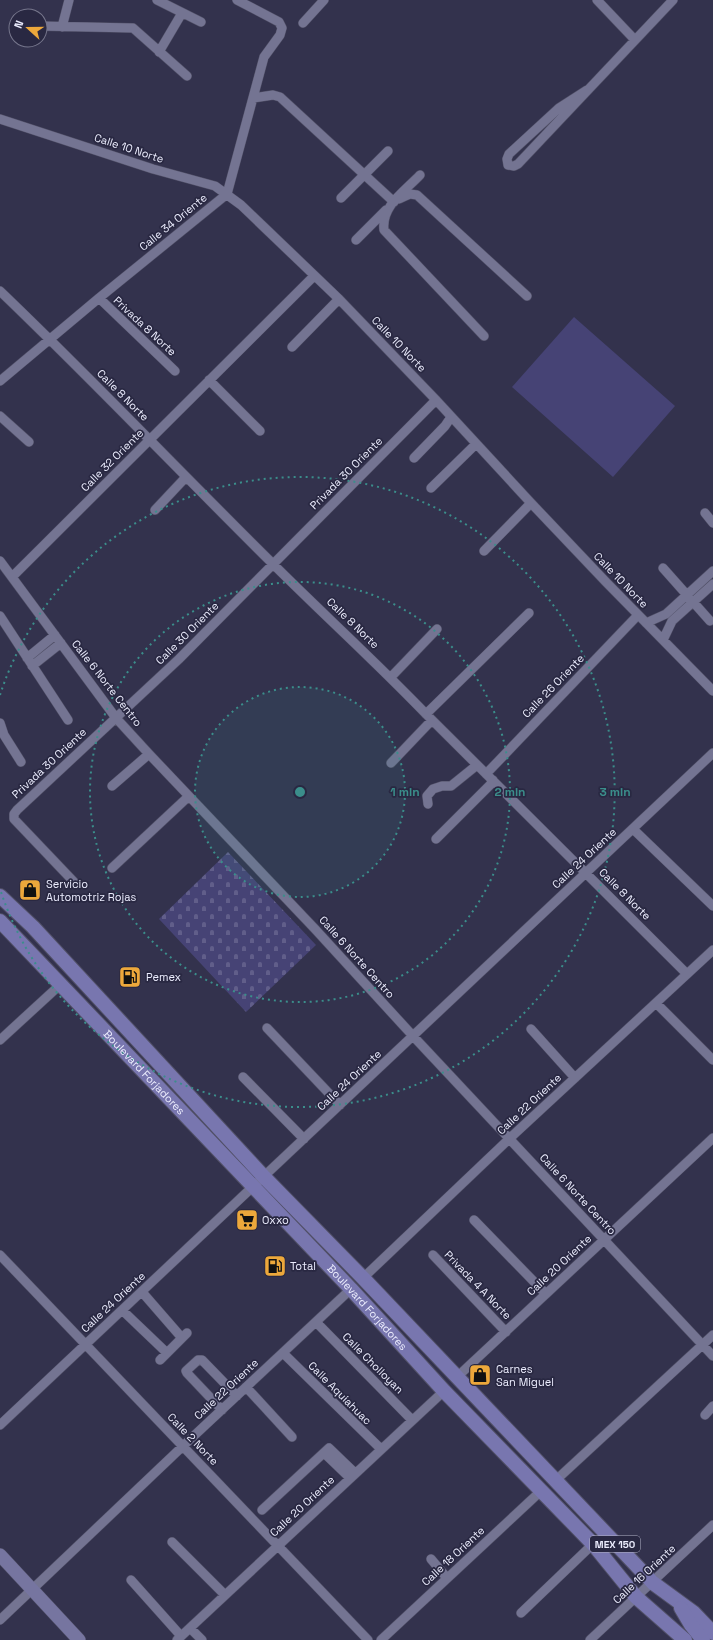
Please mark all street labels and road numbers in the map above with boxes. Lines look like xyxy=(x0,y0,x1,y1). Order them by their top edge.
street label: Calle 10 Norte xyxy=(92,130,166,166)
street label: Calle 34 Oriente xyxy=(136,190,210,254)
street label: Privada 8 Norte xyxy=(111,293,179,359)
street label: Calle 10 Norte xyxy=(369,313,429,375)
street label: Calle 8 Norte xyxy=(94,366,152,424)
street label: Calle 32 Oriente xyxy=(78,426,146,494)
street label: Privada 30 Oriente xyxy=(307,434,385,512)
street label: Calle 10 Norte xyxy=(591,549,651,611)
street label: Calle 8 Norte xyxy=(324,595,382,651)
street label: Calle 30 Oriente xyxy=(153,599,221,667)
street label: Calle 6 Norte Centro xyxy=(69,637,145,729)
street label: Calle 26 Oriente xyxy=(519,651,587,721)
street label: Privada 30 Oriente xyxy=(9,725,89,801)
street label: Calle 24 Oriente xyxy=(549,825,619,891)
street label: Calle 8 Norte xyxy=(596,865,654,923)
street label: Calle 6 Norte Centro xyxy=(316,913,398,1001)
street label: Boulevard Forjadores xyxy=(101,1027,188,1118)
street label: Calle 24 Oriente xyxy=(314,1047,384,1113)
street label: Calle 22 Oriente xyxy=(494,1071,564,1137)
street label: Calle 6 Norte Centro xyxy=(537,1150,619,1238)
street label: Calle 20 Oriente xyxy=(524,1231,594,1299)
street label: Privada 4 A Norte xyxy=(442,1248,514,1322)
street label: Boulevard Forjadores xyxy=(324,1261,410,1353)
street label: Calle 24 Oriente xyxy=(78,1269,148,1335)
street label: Calle Cholloyan xyxy=(340,1330,406,1396)
street label: Calle 22 Oriente xyxy=(191,1356,261,1422)
street label: Calle Aquiahuac xyxy=(305,1358,375,1428)
street label: Calle 2 Norte xyxy=(165,1410,221,1468)
street label: Calle 20 Oriente xyxy=(267,1472,337,1540)
street label: Calle 18 Oriente xyxy=(419,1523,487,1589)
road number: MEX 150 xyxy=(590,1536,640,1552)
street label: Calle 16 Oriente xyxy=(610,1541,678,1607)

